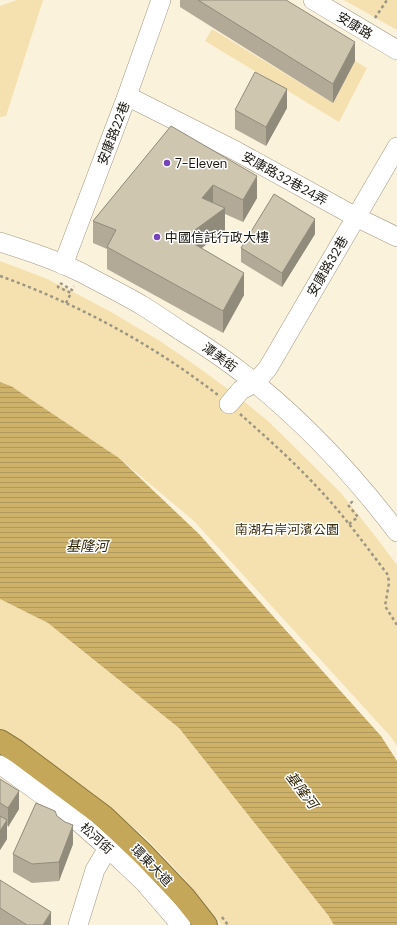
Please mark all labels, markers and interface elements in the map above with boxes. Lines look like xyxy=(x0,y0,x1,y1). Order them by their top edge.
street label: 安康路 xyxy=(334,8,376,43)
street label: 安康路22巷 xyxy=(94,99,133,167)
street label: 安康路32巷24弄 xyxy=(239,148,331,209)
place label: 7-Eleven xyxy=(175,155,227,172)
marker: 7-Eleven xyxy=(162,158,172,168)
place label: 中國信託行政大樓 xyxy=(165,229,269,246)
marker: 中國信託行政大樓 xyxy=(152,232,162,242)
street label: 安康路32巷 xyxy=(303,233,352,300)
street label: 潭美街 xyxy=(199,339,240,376)
park label: 南湖右岸河濱公園 xyxy=(235,521,339,538)
water label: 基隆河 xyxy=(66,537,111,555)
water label: 基隆河 xyxy=(282,768,324,815)
street label: 松河街 xyxy=(76,819,117,858)
street label: 環東大道 xyxy=(127,841,176,890)

